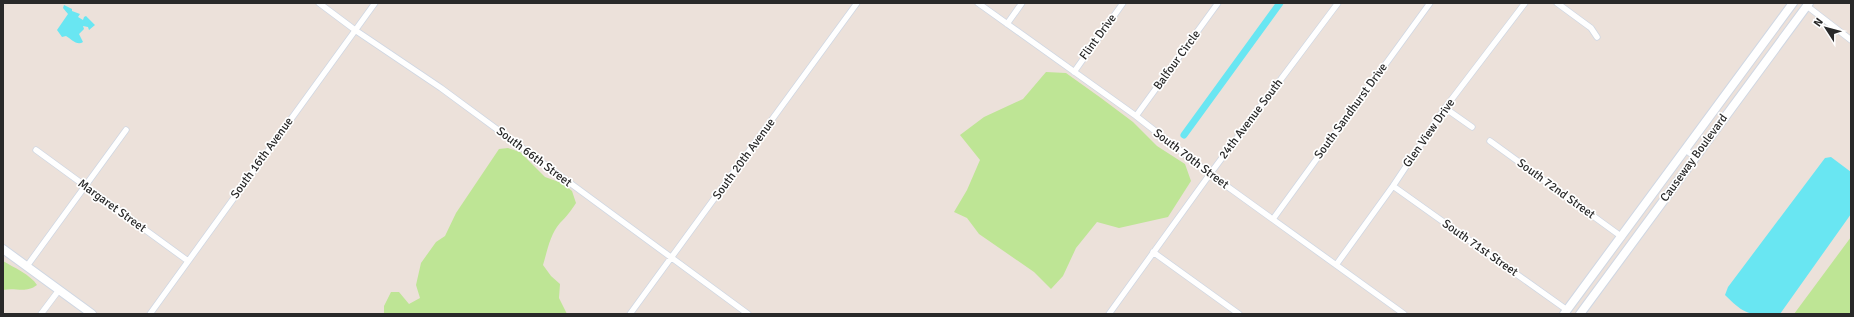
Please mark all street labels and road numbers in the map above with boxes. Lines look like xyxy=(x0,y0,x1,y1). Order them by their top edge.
street label: Flint Drive xyxy=(1076,11,1120,63)
street label: Balfour Circle xyxy=(1150,27,1204,93)
street label: South Sandhurst Drive xyxy=(1311,60,1391,162)
street label: 24th Avenue South xyxy=(1216,76,1286,162)
street label: Glen View Drive xyxy=(1400,96,1458,170)
street label: Causeway Boulevard xyxy=(1657,111,1731,205)
street label: South 16th Avenue xyxy=(228,114,296,202)
street label: South 20th Avenue xyxy=(710,115,778,203)
street label: South 66th Street xyxy=(493,124,575,190)
street label: South 70th Street xyxy=(1150,126,1232,192)
street label: South 72nd Street xyxy=(1514,156,1598,222)
street label: Margaret Street xyxy=(75,176,149,236)
street label: South 71st Street xyxy=(1439,216,1521,280)

